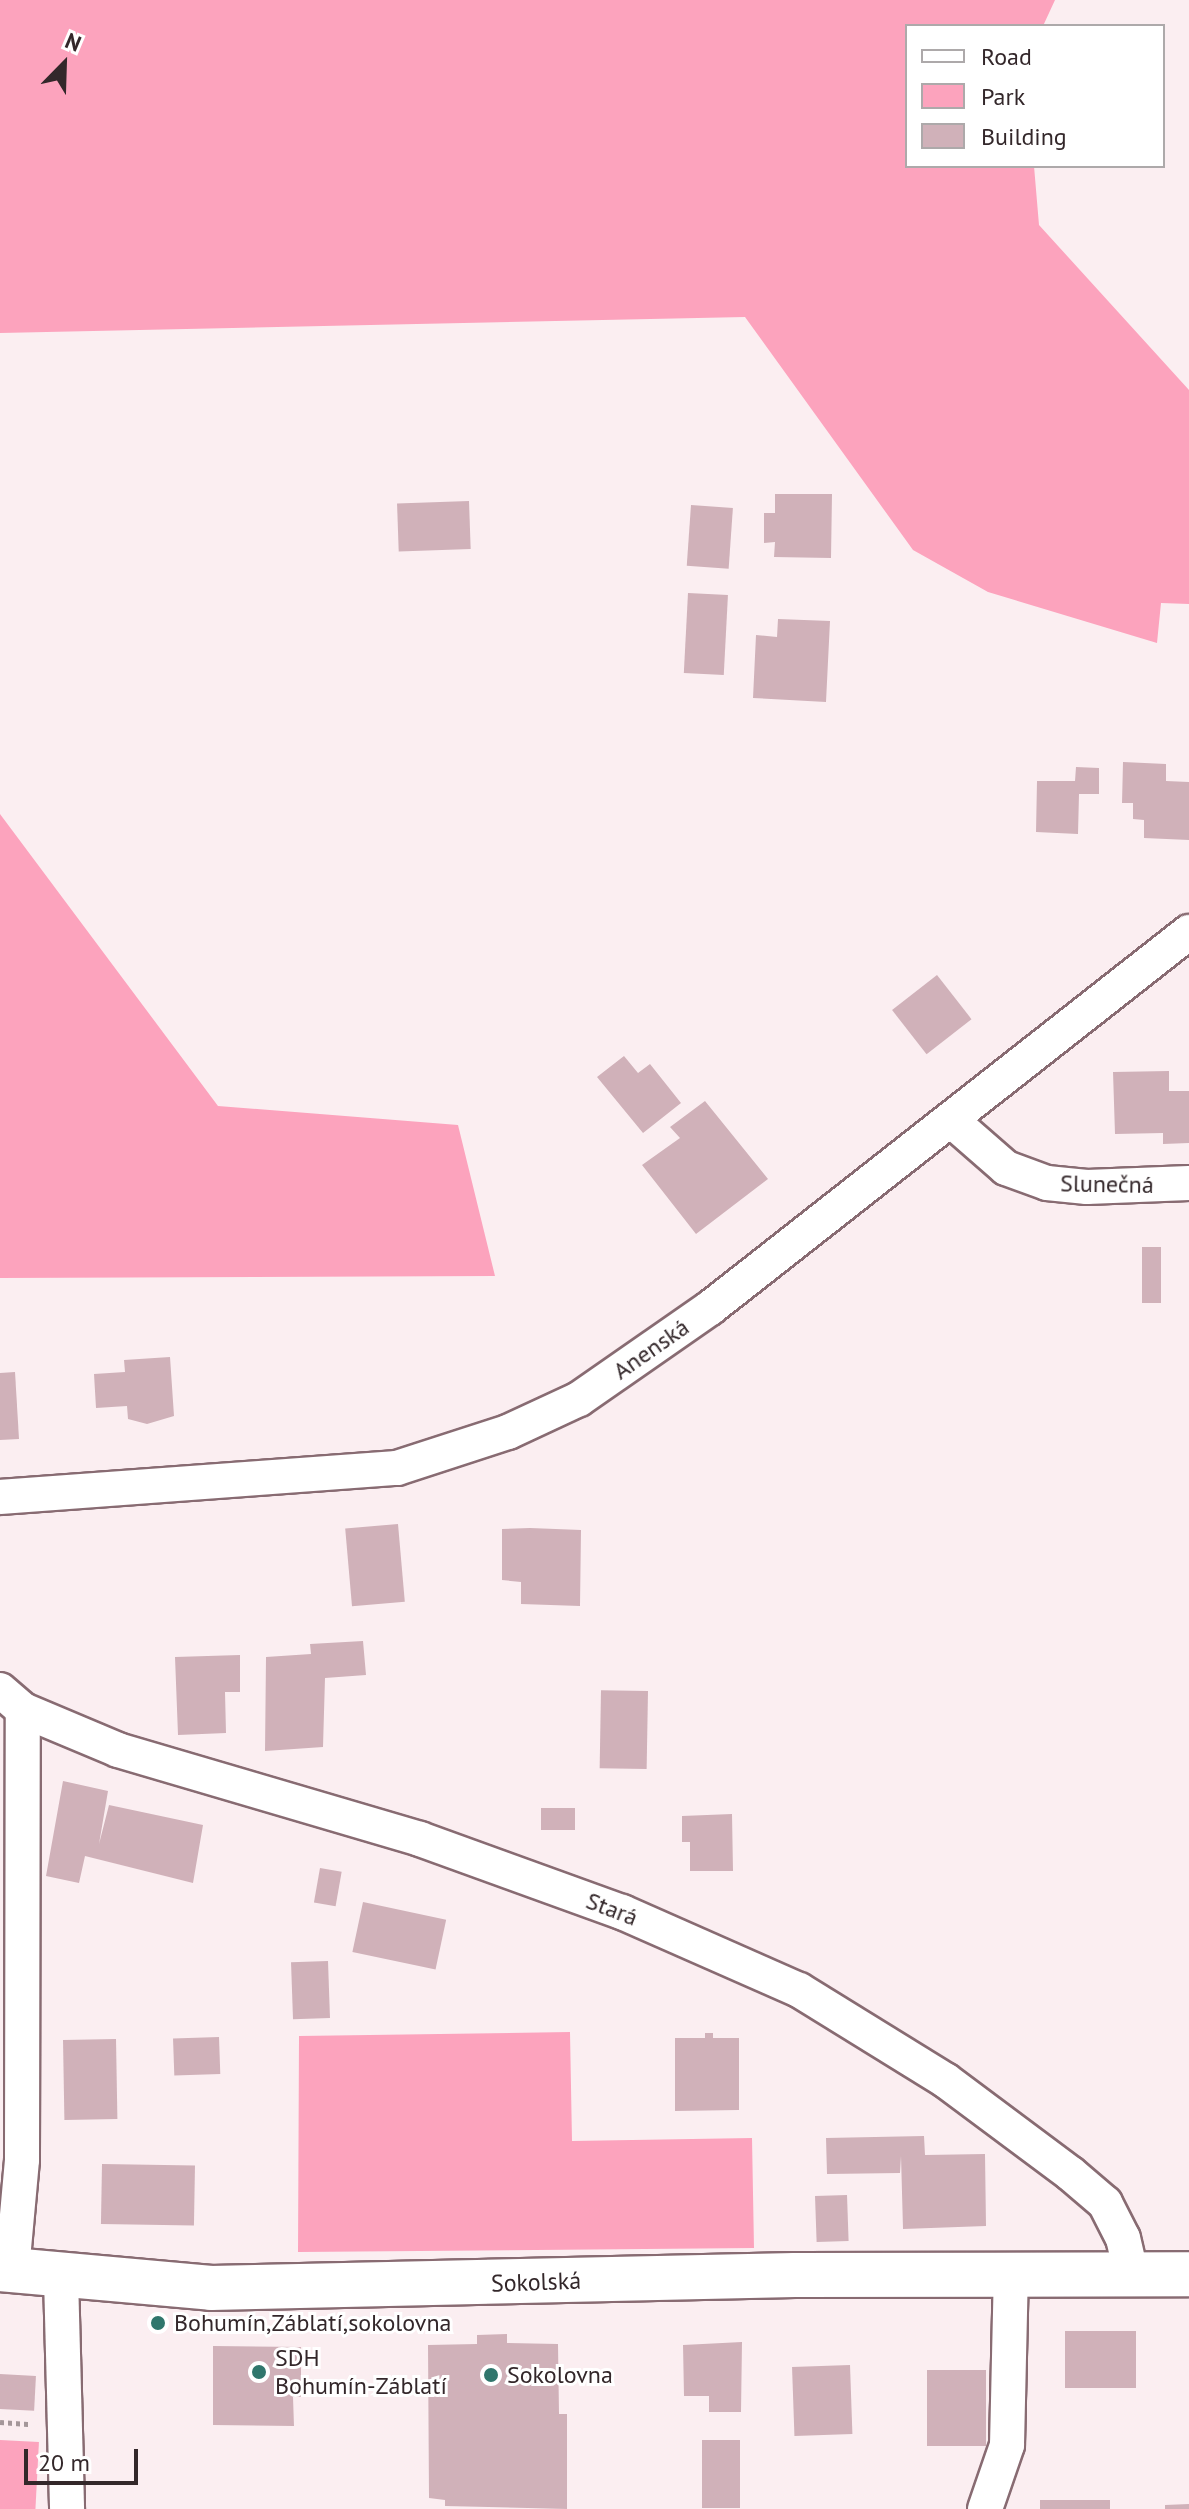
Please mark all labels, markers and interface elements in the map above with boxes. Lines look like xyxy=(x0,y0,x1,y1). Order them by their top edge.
north arrow xyxy=(24,24,104,104)
legend xyxy=(905,24,1165,168)
text: N xyxy=(61,26,86,58)
text: Road xyxy=(981,41,1032,72)
text: Park xyxy=(981,81,1025,112)
text: Building xyxy=(981,121,1067,152)
street label: Slunečná xyxy=(1060,1169,1154,1199)
street label: Anenská xyxy=(608,1313,694,1385)
street label: Stará xyxy=(582,1886,642,1932)
street label: Sokolská xyxy=(490,2266,582,2298)
place label: Bohumín,Záblatí,sokolovna xyxy=(174,2309,451,2337)
marker: Bohumín,Záblatí,sokolovna xyxy=(149,2314,167,2332)
place label: SDH Bohumín-Záblatí xyxy=(275,2344,447,2400)
place label: Sokolovna xyxy=(507,2361,613,2389)
marker: SDH Bohumín-Záblatí xyxy=(250,2363,268,2381)
marker: Sokolovna xyxy=(482,2366,500,2384)
scale bar xyxy=(28,2433,142,2483)
text: 20 m xyxy=(38,2447,90,2478)

